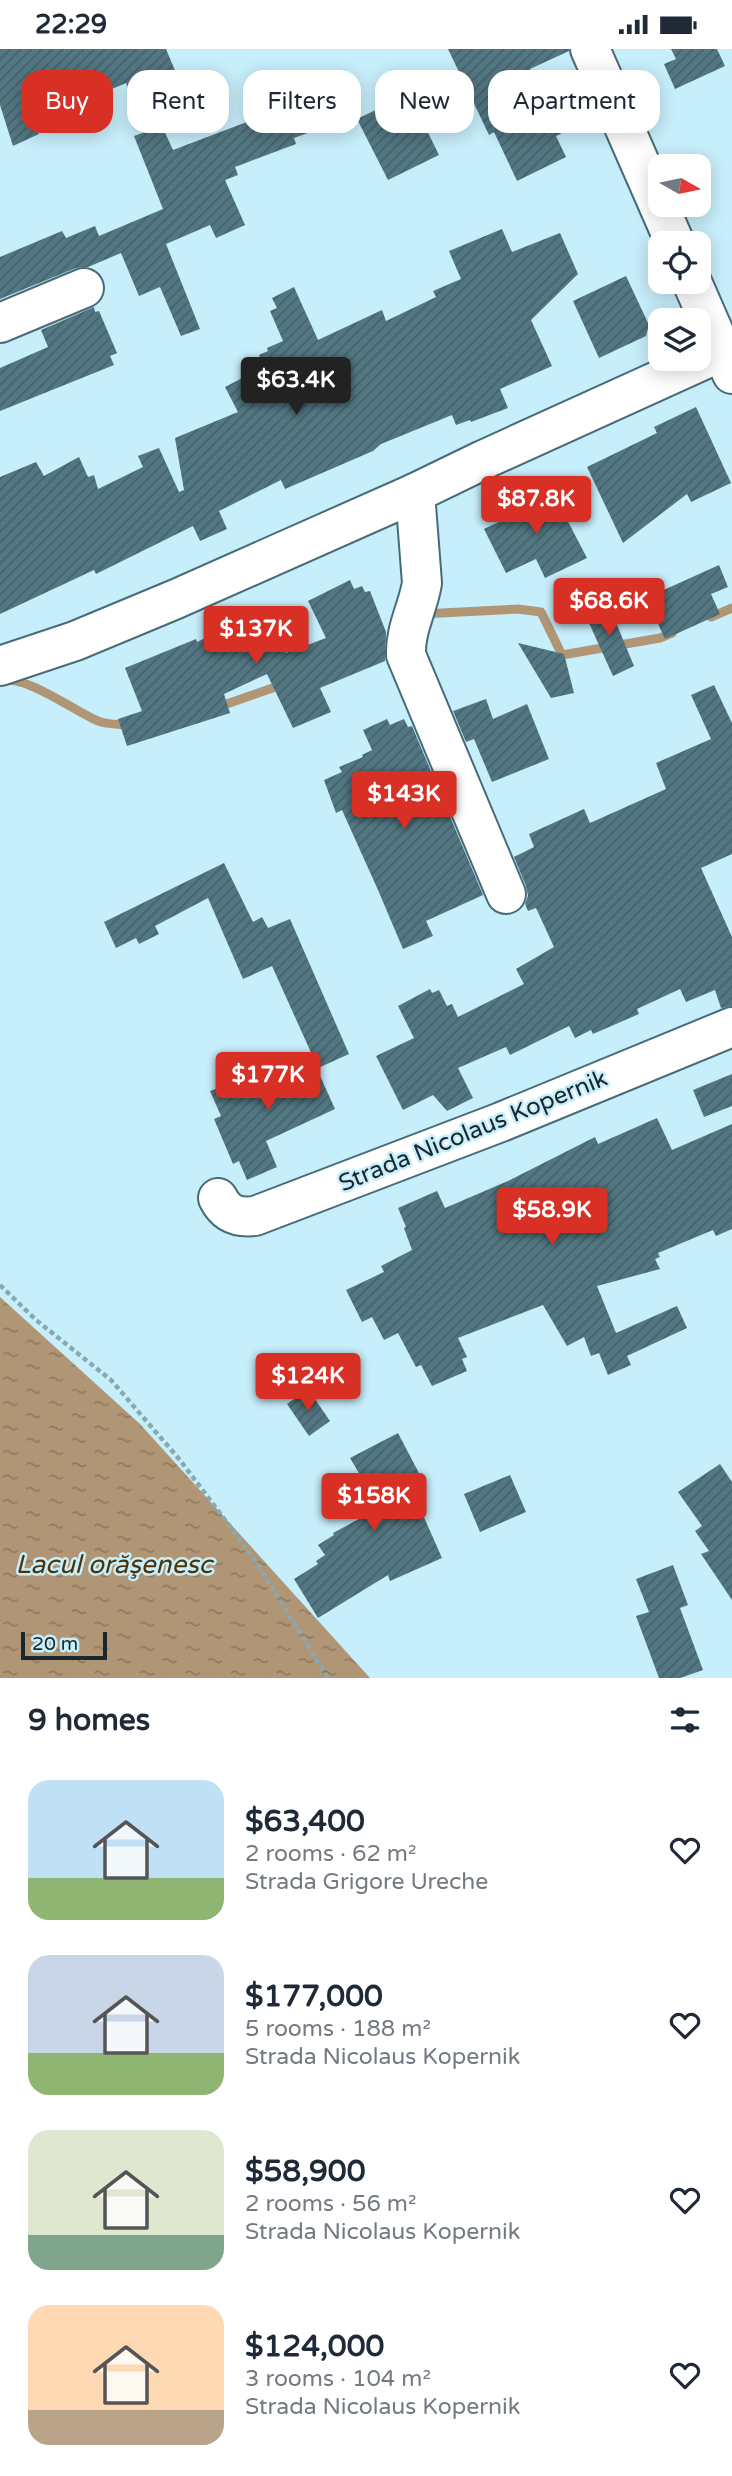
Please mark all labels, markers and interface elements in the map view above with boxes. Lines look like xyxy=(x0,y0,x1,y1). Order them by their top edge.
text: 22:29 xyxy=(35,9,107,40)
chip: Buy xyxy=(21,70,113,133)
chip: Rent xyxy=(127,70,229,133)
chip: Filters xyxy=(243,70,361,133)
chip: New xyxy=(375,70,474,133)
chip: Apartment xyxy=(488,70,660,133)
north arrow xyxy=(648,154,710,217)
map controls xyxy=(648,154,711,371)
button: locate xyxy=(648,231,711,294)
button: layers xyxy=(648,308,711,371)
pin: $63.4K xyxy=(239,357,353,417)
text: $63.4K xyxy=(257,366,335,394)
pin: $87.8K xyxy=(479,477,593,536)
text: $87.8K xyxy=(497,485,575,513)
pin: $68.6K xyxy=(552,579,666,638)
text: $68.6K xyxy=(570,587,648,615)
pin: $137K xyxy=(207,607,305,666)
text: $137K xyxy=(220,615,292,643)
pin: $143K xyxy=(355,771,453,831)
text: $143K xyxy=(368,780,440,808)
pin: $177K xyxy=(219,1053,317,1112)
text: $177K xyxy=(232,1061,304,1089)
street label: Strada Nicolaus Kopernik xyxy=(334,1064,612,1198)
pin: $58.9K xyxy=(495,1187,609,1247)
text: $58.9K xyxy=(513,1196,591,1224)
pin: $124K xyxy=(259,1353,357,1413)
text: $124K xyxy=(272,1362,344,1390)
pin: $158K xyxy=(325,1473,423,1533)
text: $158K xyxy=(338,1482,410,1510)
water label: Lacul orăşenesc xyxy=(16,1549,215,1580)
scale bar xyxy=(21,1629,107,1661)
text: 20 m xyxy=(32,1633,78,1655)
icon: filters xyxy=(666,1701,704,1739)
text: 9 homes xyxy=(28,1702,150,1739)
text: $63,400 xyxy=(245,1803,365,1840)
icon: home xyxy=(84,1808,168,1892)
icon: heart xyxy=(666,1831,704,1869)
text: 2 rooms · 62 m² xyxy=(245,1840,416,1868)
text: Strada Grigore Ureche xyxy=(245,1868,488,1896)
text: $177,000 xyxy=(245,1978,383,2015)
icon: home xyxy=(84,1983,168,2067)
icon: heart xyxy=(666,2006,704,2044)
text: 5 rooms · 188 m² xyxy=(245,2015,431,2043)
text: Strada Nicolaus Kopernik xyxy=(245,2043,520,2071)
text: $58,900 xyxy=(245,2153,365,2190)
icon: home xyxy=(84,2158,168,2242)
icon: heart xyxy=(666,2181,704,2219)
text: 2 rooms · 56 m² xyxy=(245,2190,416,2218)
text: Strada Nicolaus Kopernik xyxy=(245,2218,520,2246)
text: $124,000 xyxy=(245,2328,384,2365)
icon: home xyxy=(84,2333,168,2417)
icon: heart xyxy=(666,2356,704,2394)
text: 3 rooms · 104 m² xyxy=(245,2365,431,2393)
text: Strada Nicolaus Kopernik xyxy=(245,2393,520,2421)

